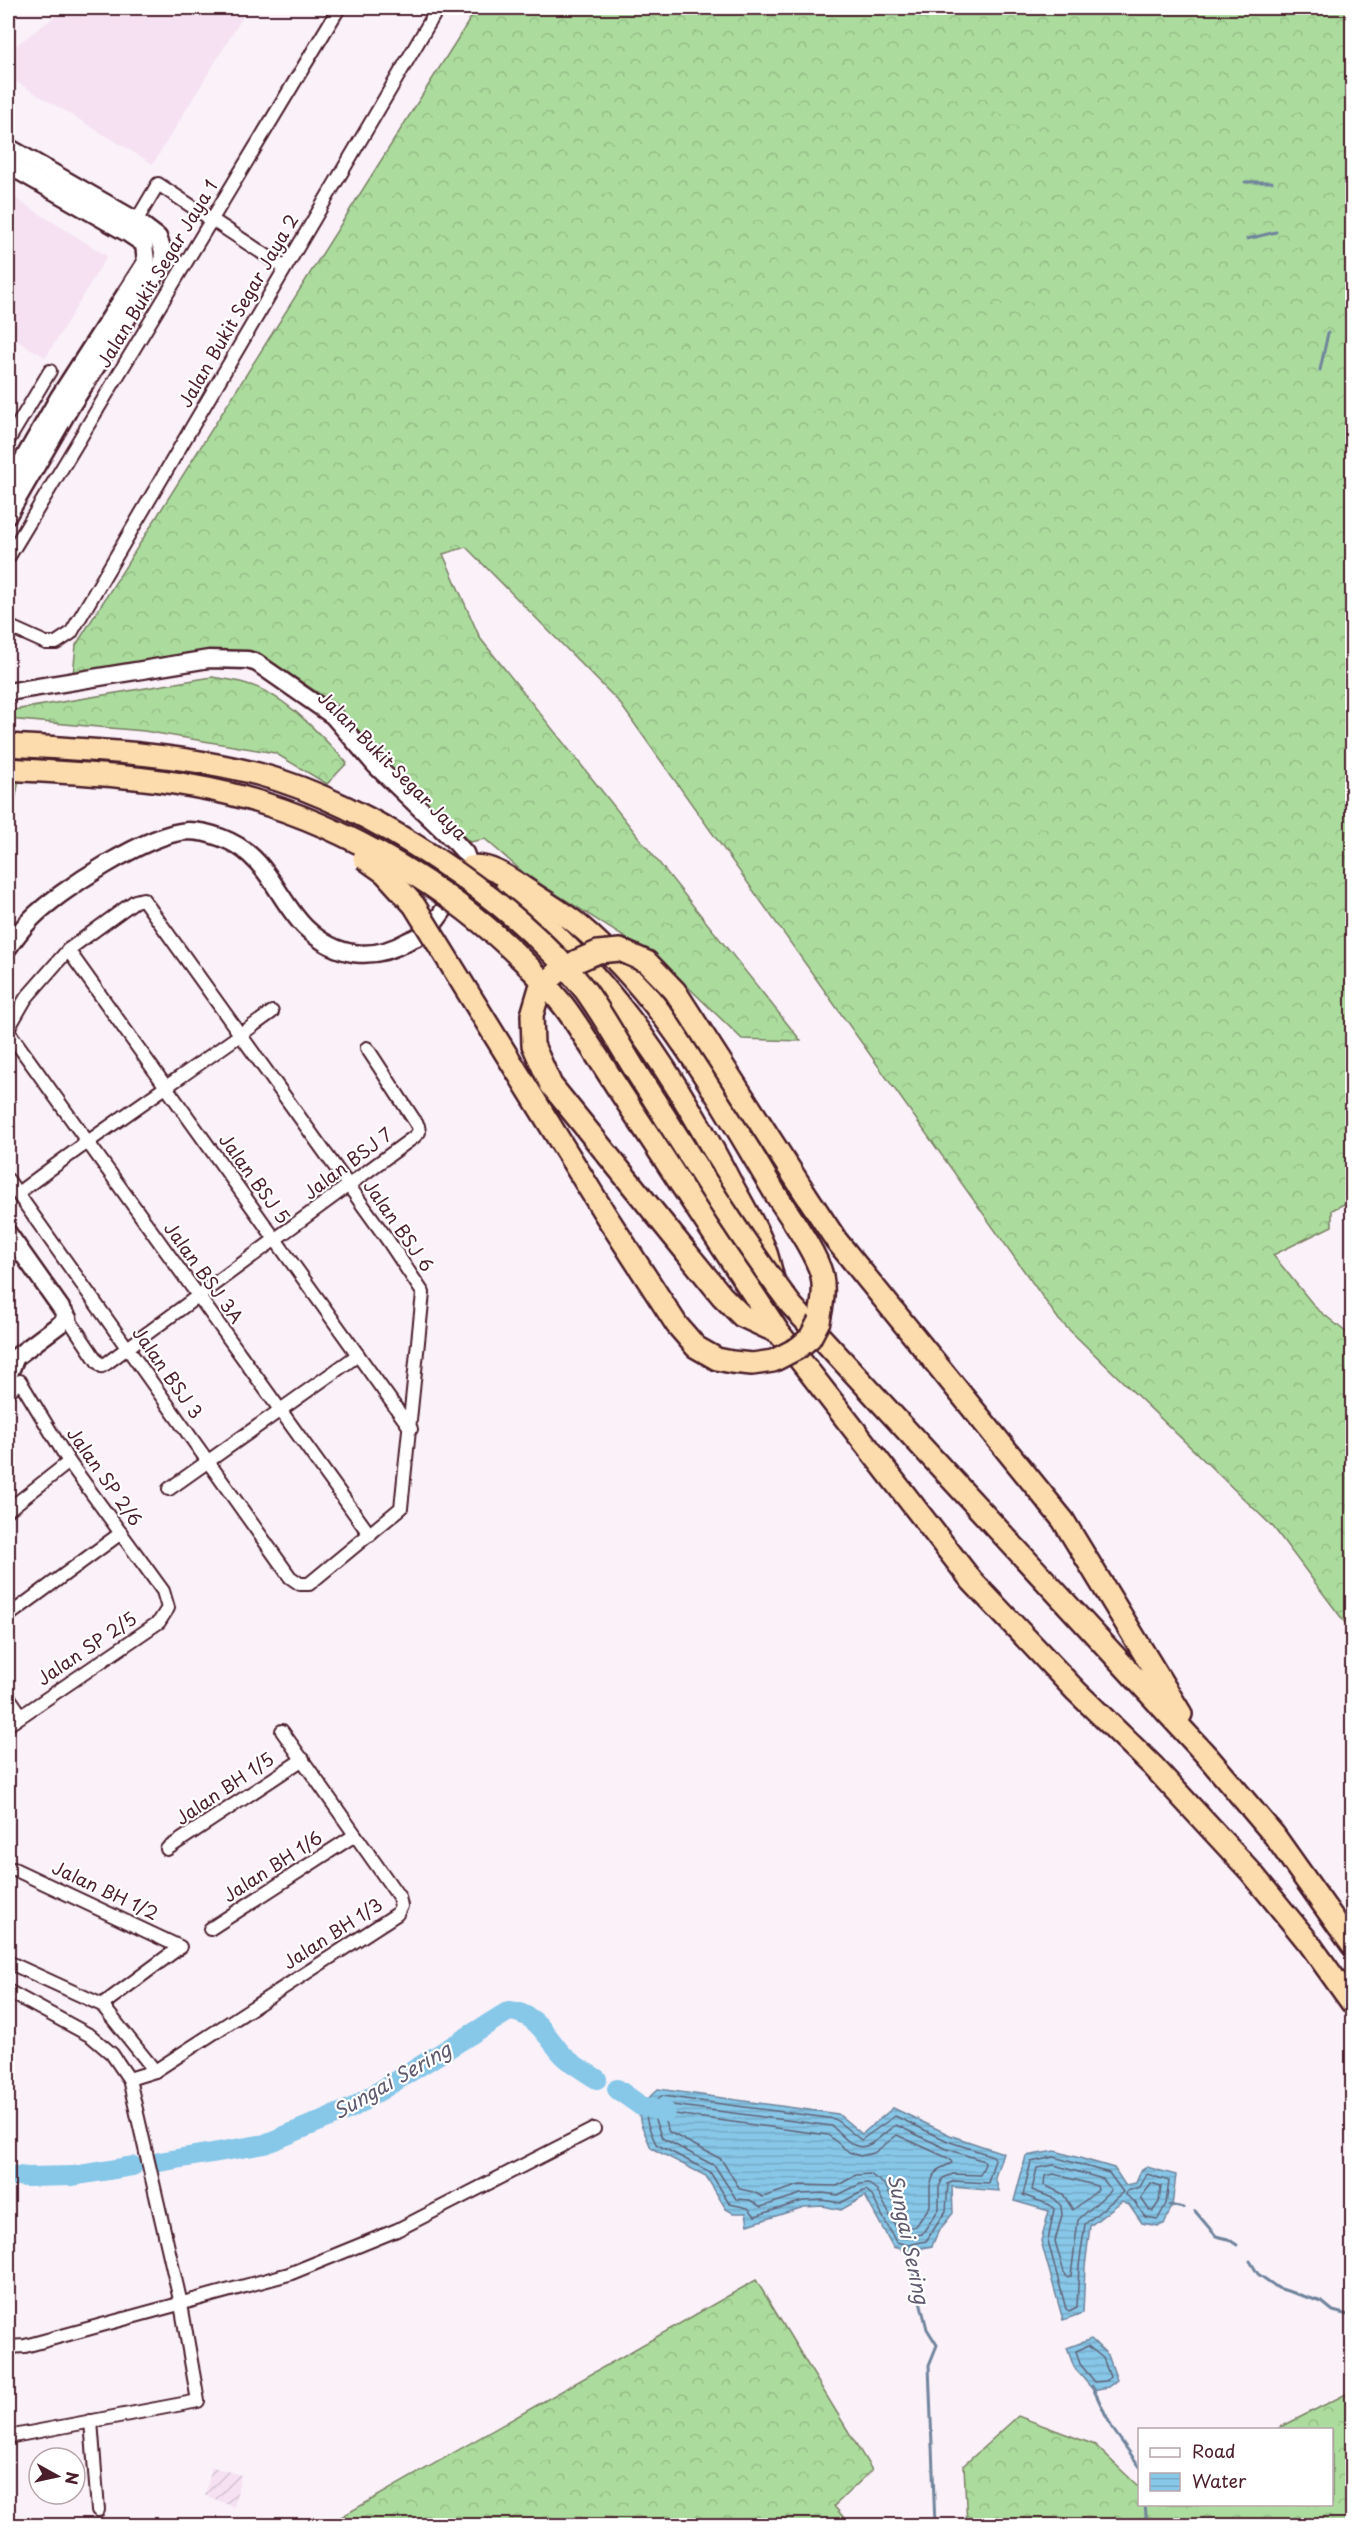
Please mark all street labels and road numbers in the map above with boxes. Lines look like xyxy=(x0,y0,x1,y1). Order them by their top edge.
street label: Jalan Bukit Segar Jaya 1 xyxy=(90,174,224,372)
street label: Jalan Bukit Segar Jaya 2 xyxy=(171,208,304,412)
street label: Jalan Bukit Segar Jaya xyxy=(312,684,474,846)
street label: Jalan BSJ 7 xyxy=(297,1120,397,1205)
street label: Jalan BSJ 5 xyxy=(213,1127,297,1229)
street label: Jalan BSJ 6 xyxy=(358,1174,441,1277)
street label: Jalan BSJ 3A xyxy=(158,1216,250,1328)
street label: Jalan BSJ 3 xyxy=(127,1321,210,1424)
street label: Jalan SP 2/6 xyxy=(61,1421,149,1531)
street label: Jalan SP 2/5 xyxy=(31,1604,141,1691)
street label: Jalan BH 1/5 xyxy=(170,1745,279,1831)
street label: Jalan BH 1/6 xyxy=(217,1823,327,1908)
street label: Jalan BH 1/2 xyxy=(48,1853,163,1926)
street label: Jalan BH 1/3 xyxy=(277,1890,387,1975)

